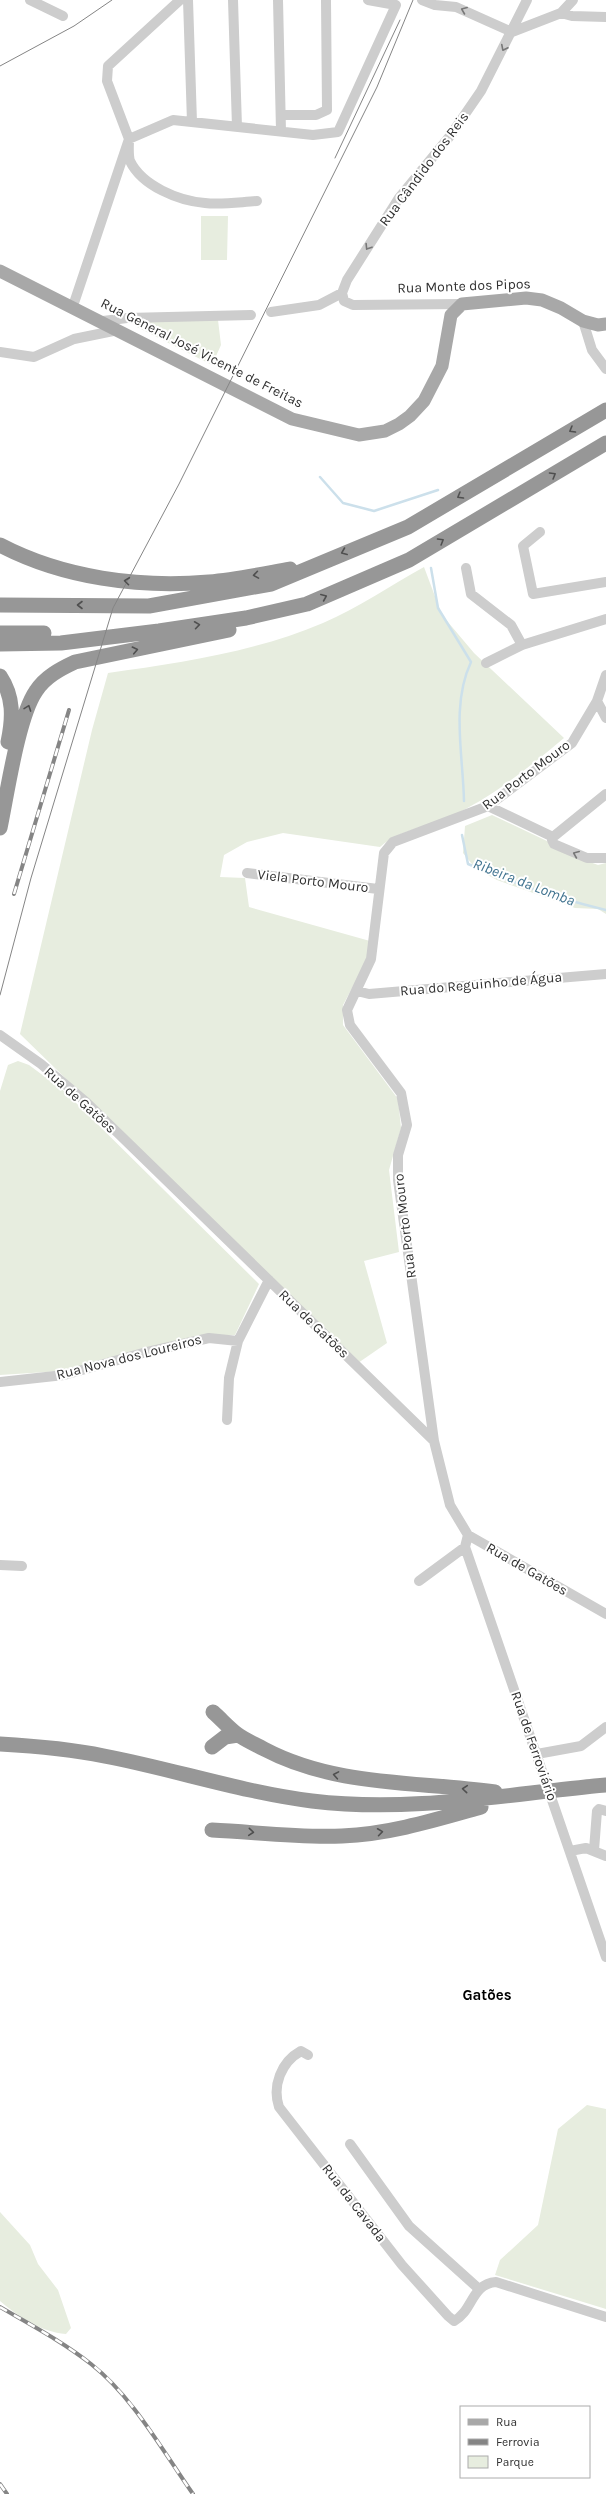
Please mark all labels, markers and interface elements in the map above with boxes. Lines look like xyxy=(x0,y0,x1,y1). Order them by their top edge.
one-way arrow xyxy=(460,6,467,14)
one-way arrow xyxy=(501,44,509,51)
street label: Rua Cândido dos Reis xyxy=(376,109,472,229)
one-way arrow xyxy=(365,243,373,250)
street label: Rua Monte dos Pipos xyxy=(397,275,531,297)
street label: Rua General José Vicente de Freitas xyxy=(98,294,306,412)
one-way arrow xyxy=(569,425,576,432)
one-way arrow xyxy=(549,472,556,479)
one-way arrow xyxy=(457,491,464,498)
one-way arrow xyxy=(437,538,444,545)
one-way arrow xyxy=(340,548,347,556)
one-way arrow xyxy=(253,570,260,579)
one-way arrow xyxy=(124,577,130,586)
one-way arrow xyxy=(320,593,327,601)
one-way arrow xyxy=(77,601,83,609)
one-way arrow xyxy=(194,621,201,630)
one-way arrow xyxy=(132,646,138,654)
one-way arrow xyxy=(23,705,31,712)
street label: Rua Porto Mouro xyxy=(479,736,573,814)
one-way arrow xyxy=(572,850,579,858)
water label: Ribeira da Lomba xyxy=(471,854,577,910)
street label: Viela Porto Mouro xyxy=(257,866,369,896)
street label: Rua do Reguinho de Água xyxy=(399,967,563,1000)
street label: Rua de Gatões xyxy=(40,1063,120,1137)
street label: Rua Porto Mouro xyxy=(390,1173,420,1279)
street label: Rua de Gatões xyxy=(275,1286,353,1362)
street label: Rua Nova dos Loureiros xyxy=(55,1331,203,1383)
street label: Rua de Gatões xyxy=(483,1539,571,1599)
street label: Rua de Ferroviário xyxy=(507,1689,561,1803)
one-way arrow xyxy=(333,1771,339,1780)
one-way arrow xyxy=(462,1785,468,1794)
one-way arrow xyxy=(248,1827,254,1836)
one-way arrow xyxy=(377,1828,383,1837)
district label: Gatões xyxy=(462,1986,512,2004)
street label: Rua da Cavada xyxy=(318,2161,390,2245)
legend xyxy=(460,2406,590,2478)
text: Rua xyxy=(496,2415,517,2429)
text: Ferrovia xyxy=(496,2435,540,2449)
text: Parque xyxy=(496,2455,534,2469)

